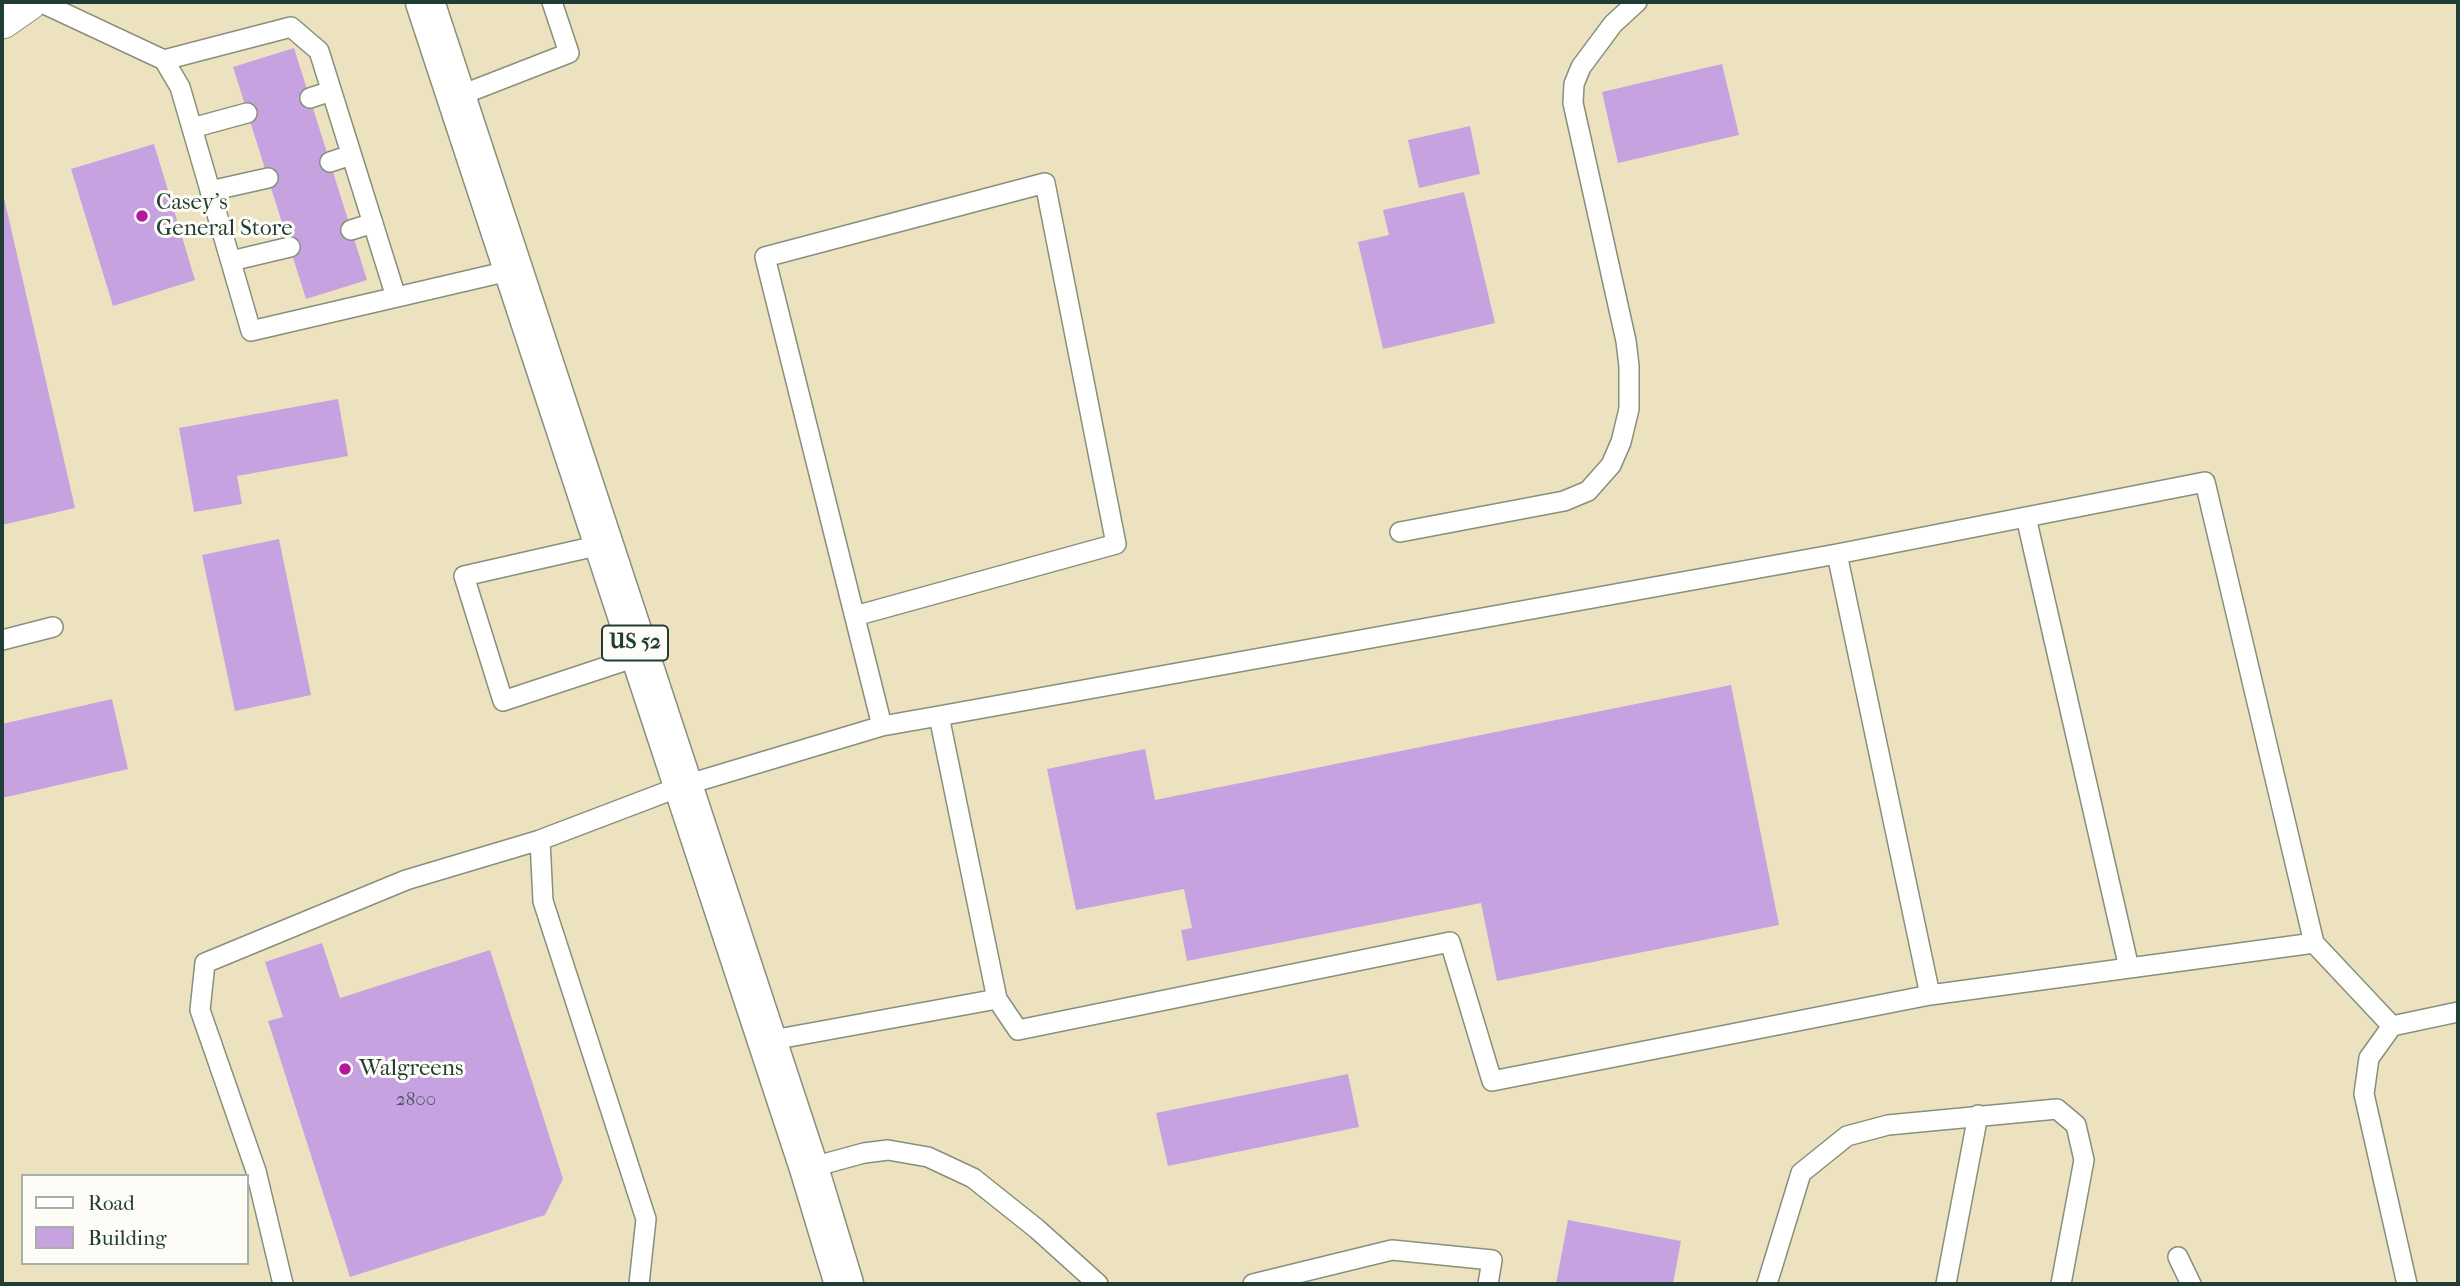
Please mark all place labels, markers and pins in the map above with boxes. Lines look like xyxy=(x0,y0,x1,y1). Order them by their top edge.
place label: Casey's General Store xyxy=(156,189,293,243)
marker: Casey's General Store xyxy=(134,208,150,224)
place label: Walgreens xyxy=(359,1055,464,1083)
marker: Walgreens xyxy=(337,1061,353,1077)

